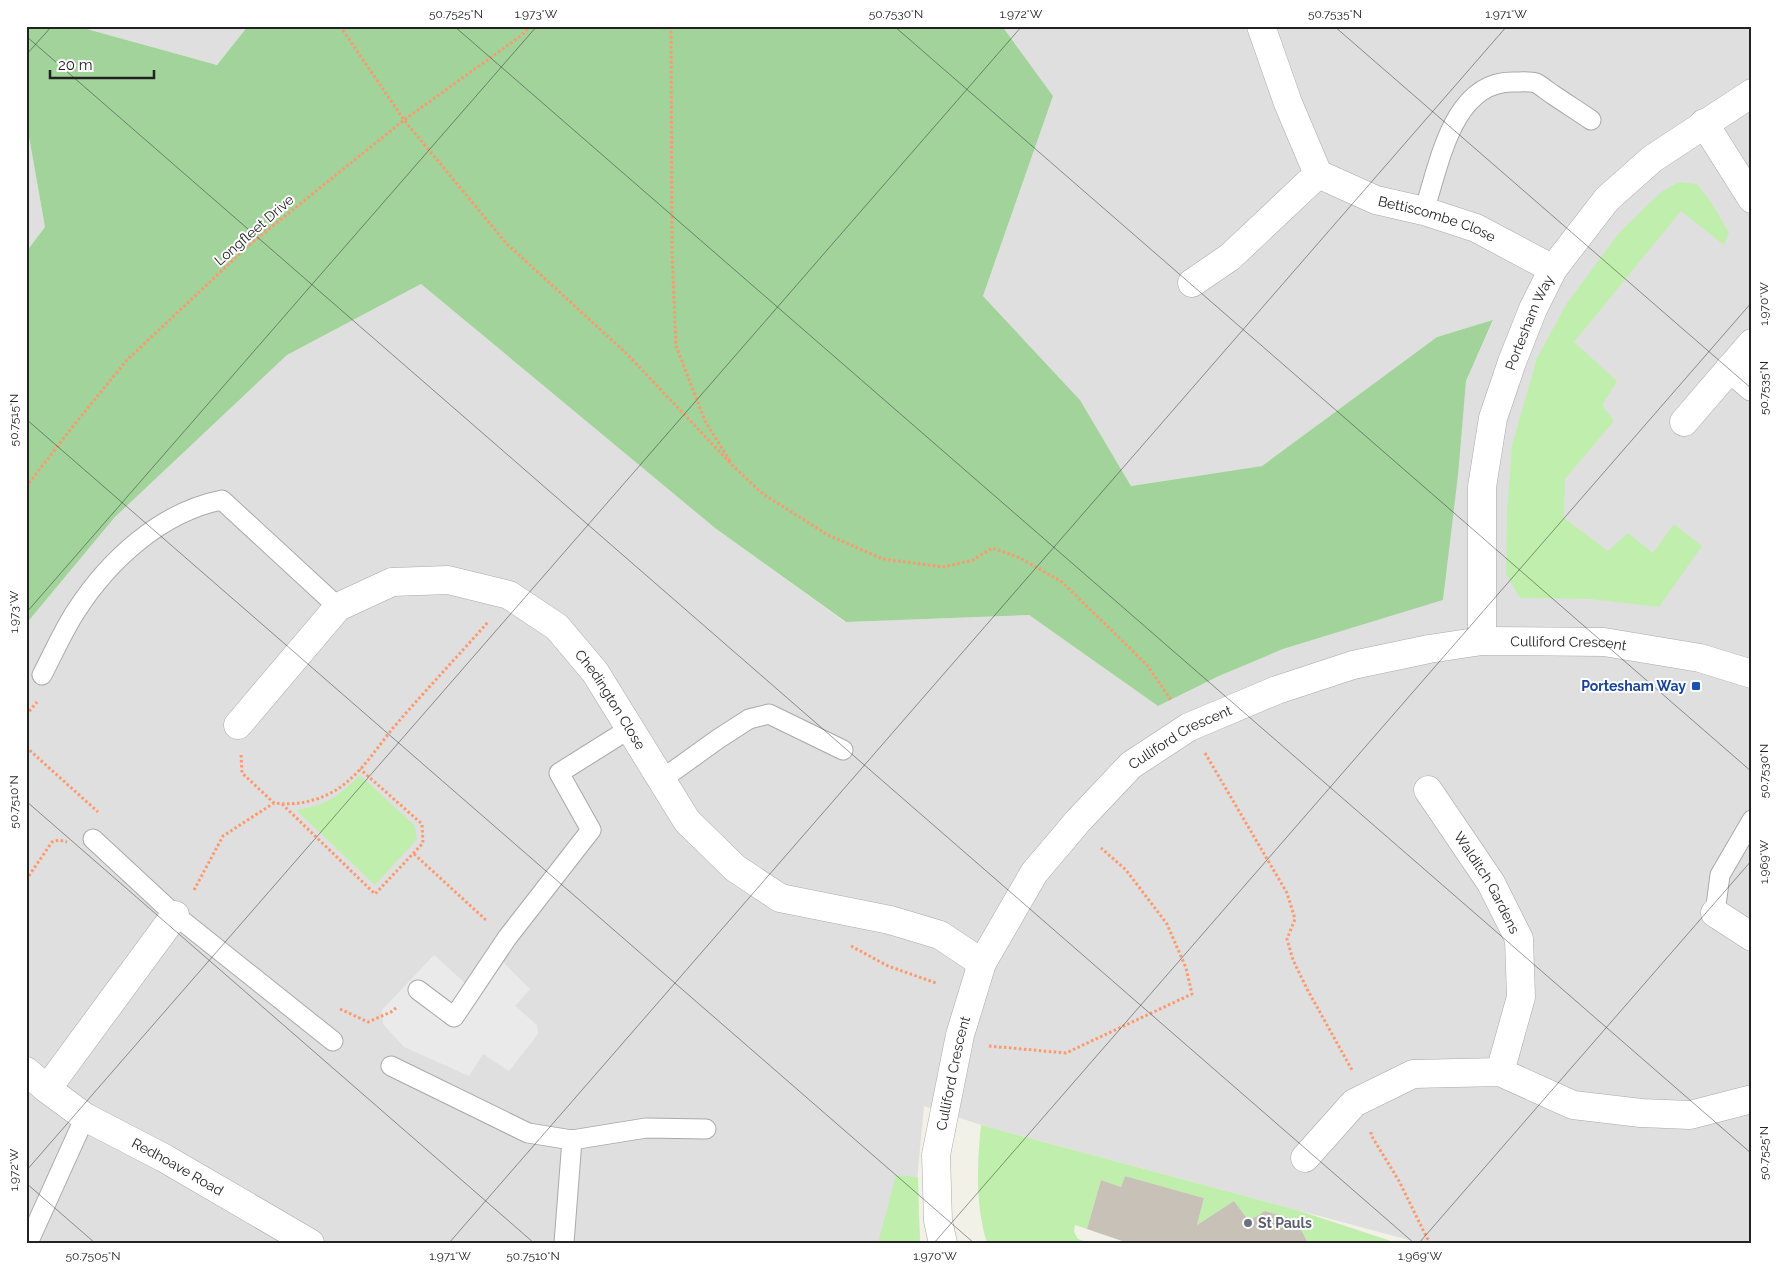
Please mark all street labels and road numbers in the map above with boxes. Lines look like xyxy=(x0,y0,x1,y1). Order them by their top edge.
street label: Longfleet Drive xyxy=(211,191,297,269)
street label: Bettiscombe Close xyxy=(1377,193,1498,245)
street label: Portesham Way xyxy=(1502,272,1557,372)
street label: Culliford Crescent xyxy=(1510,633,1628,654)
street label: Chedington Close xyxy=(572,646,649,752)
street label: Culliford Crescent xyxy=(1125,702,1234,773)
street label: Walditch Gardens xyxy=(1451,829,1523,936)
street label: Culliford Crescent xyxy=(933,1014,973,1132)
street label: Redhoave Road xyxy=(129,1135,226,1199)

